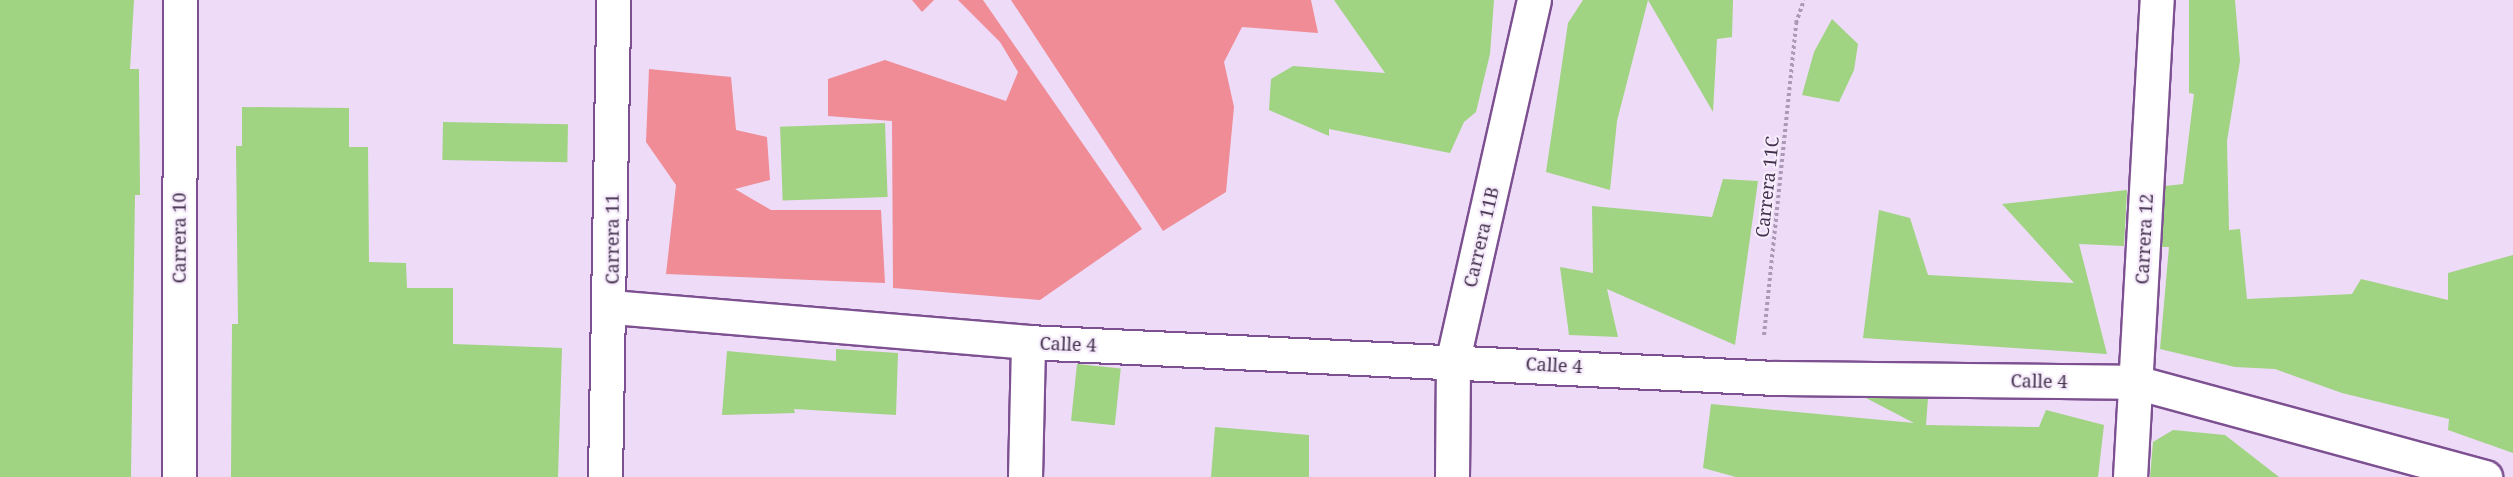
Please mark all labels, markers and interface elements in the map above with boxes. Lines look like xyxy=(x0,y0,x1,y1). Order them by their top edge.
street label: Carrera 11C xyxy=(1751,135,1783,239)
street label: Carrera 11B xyxy=(1459,185,1503,289)
street label: Carrera 10 xyxy=(168,193,190,283)
street label: Carrera 12 xyxy=(2131,193,2157,285)
street label: Carrera 11 xyxy=(601,194,623,284)
street label: Calle 4 xyxy=(1039,332,1097,356)
street label: Calle 4 xyxy=(1525,353,1583,377)
street label: Calle 4 xyxy=(2010,370,2068,392)

